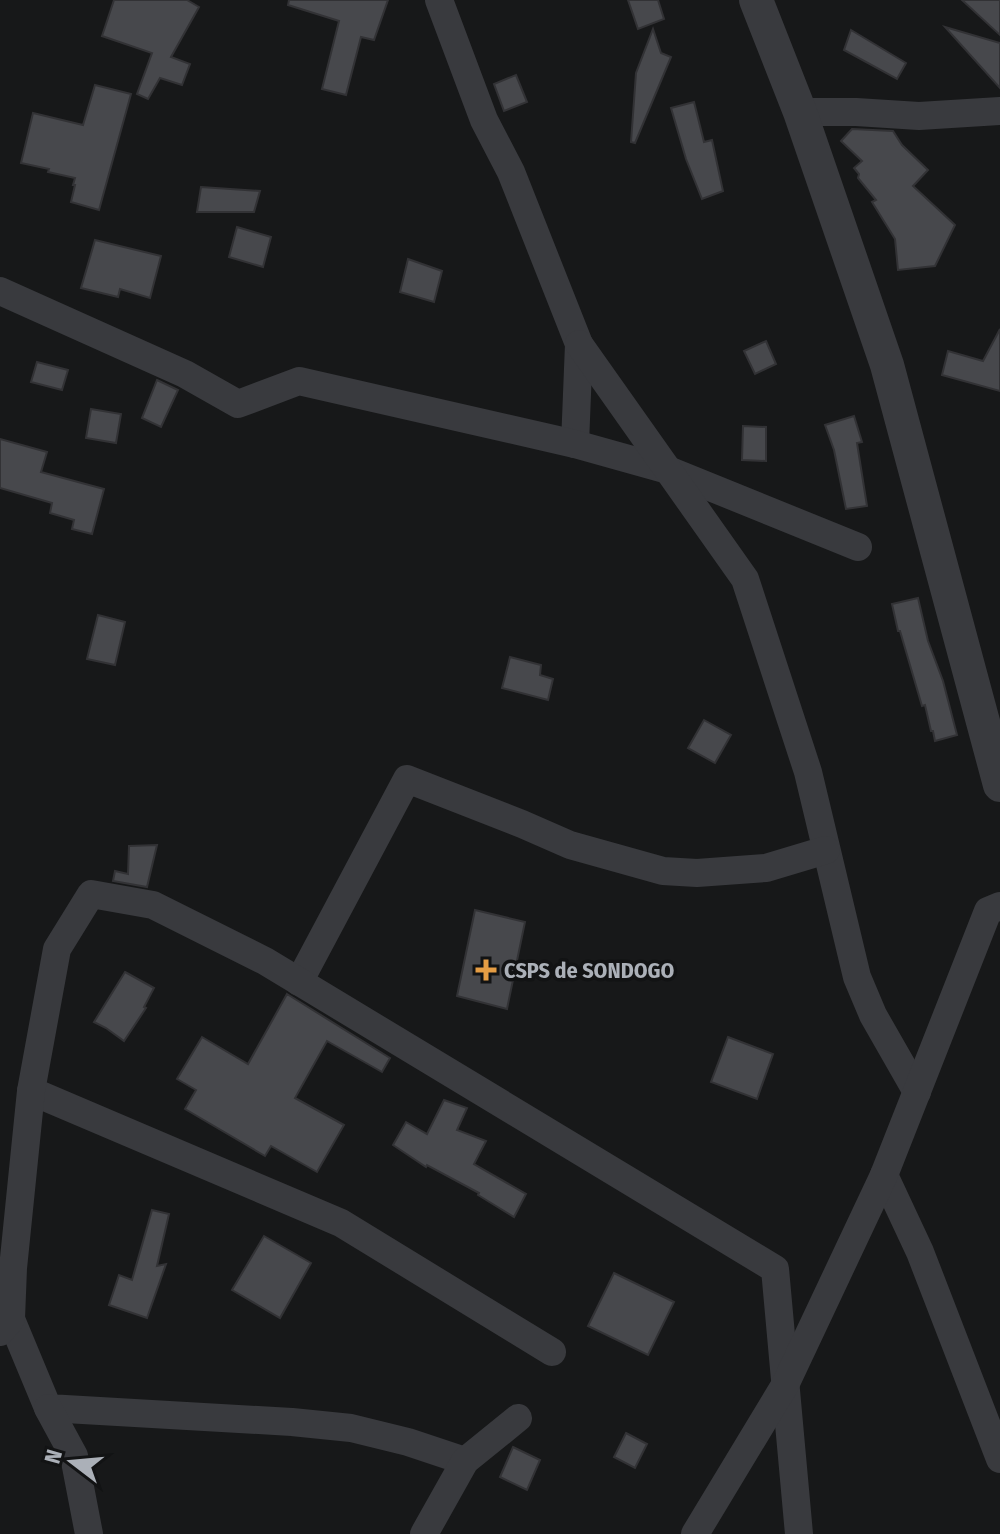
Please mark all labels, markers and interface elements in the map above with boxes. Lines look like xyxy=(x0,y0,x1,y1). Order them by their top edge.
place label: CSPS de SONDOGO xyxy=(504,957,675,984)
marker: CSPS de SONDOGO xyxy=(475,959,497,981)
north arrow xyxy=(32,1422,112,1502)
text: N xyxy=(38,1447,68,1467)

